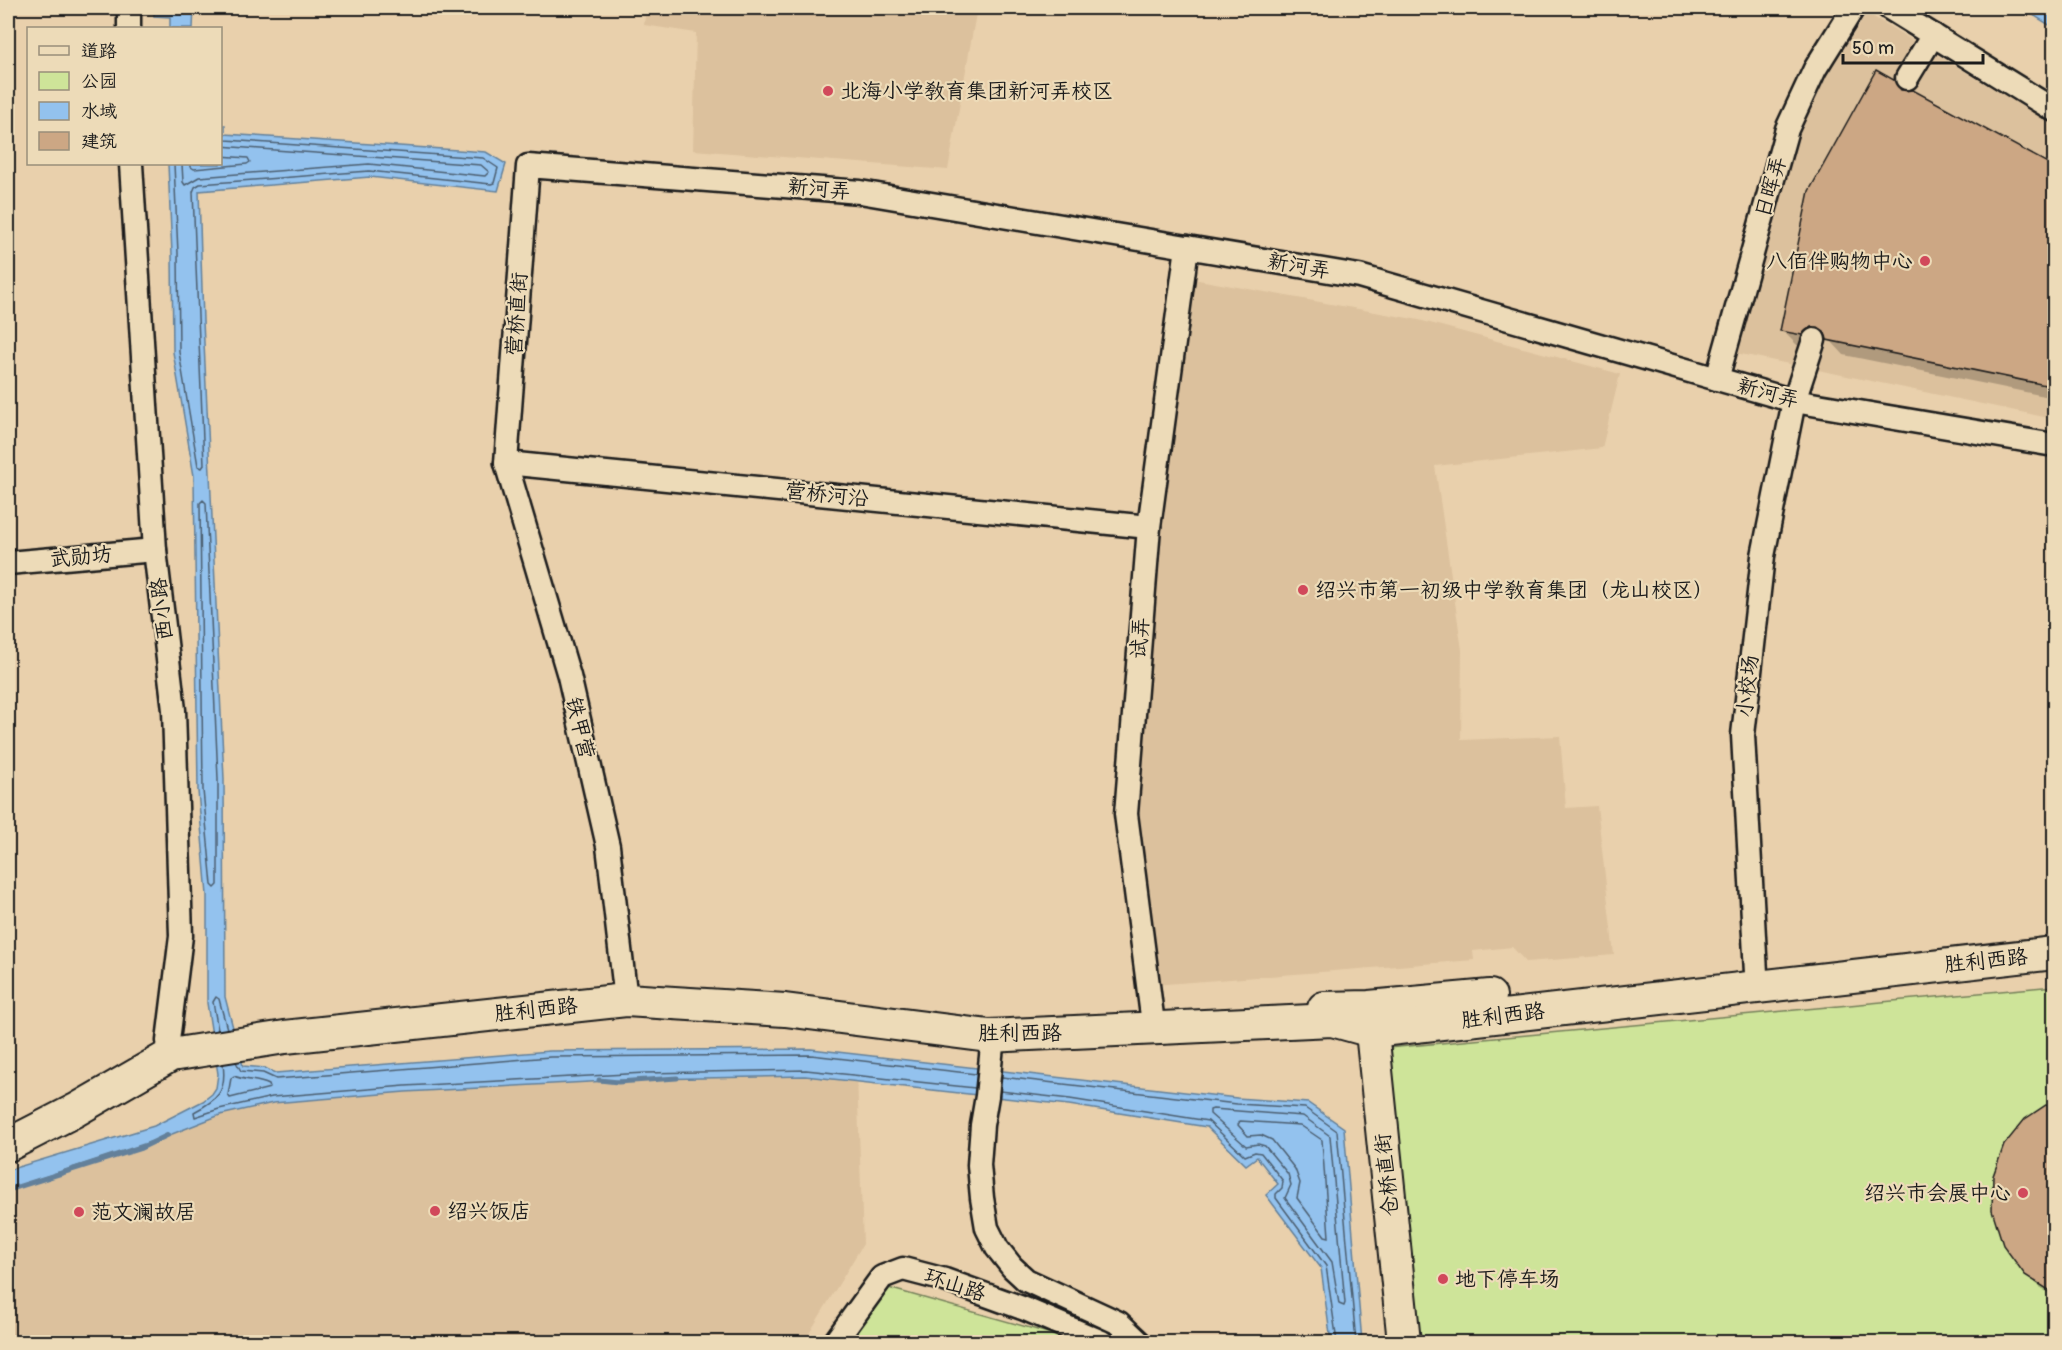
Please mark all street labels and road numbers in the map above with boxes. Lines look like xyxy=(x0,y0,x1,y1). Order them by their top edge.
street label: 日晖弄 xyxy=(1749,153,1793,221)
street label: 新河弄 xyxy=(786,173,852,205)
street label: 新河弄 xyxy=(1266,247,1332,285)
street label: 营桥直街 xyxy=(501,271,533,357)
street label: 新河弄 xyxy=(1734,372,1802,414)
street label: 营桥河沿 xyxy=(784,477,870,513)
street label: 武勋坊 xyxy=(48,541,114,573)
street label: 西小路 xyxy=(145,576,179,642)
street label: 试弄 xyxy=(1125,616,1155,660)
street label: 小校场 xyxy=(1731,653,1765,719)
street label: 铁甲营 xyxy=(560,694,600,762)
street label: 胜利西路 xyxy=(1943,943,2029,979)
street label: 胜利西路 xyxy=(493,992,579,1028)
street label: 胜利西路 xyxy=(1460,997,1546,1035)
street label: 胜利西路 xyxy=(978,1020,1062,1047)
street label: 仓桥直街 xyxy=(1369,1132,1405,1218)
street label: 环山路 xyxy=(921,1262,989,1308)

